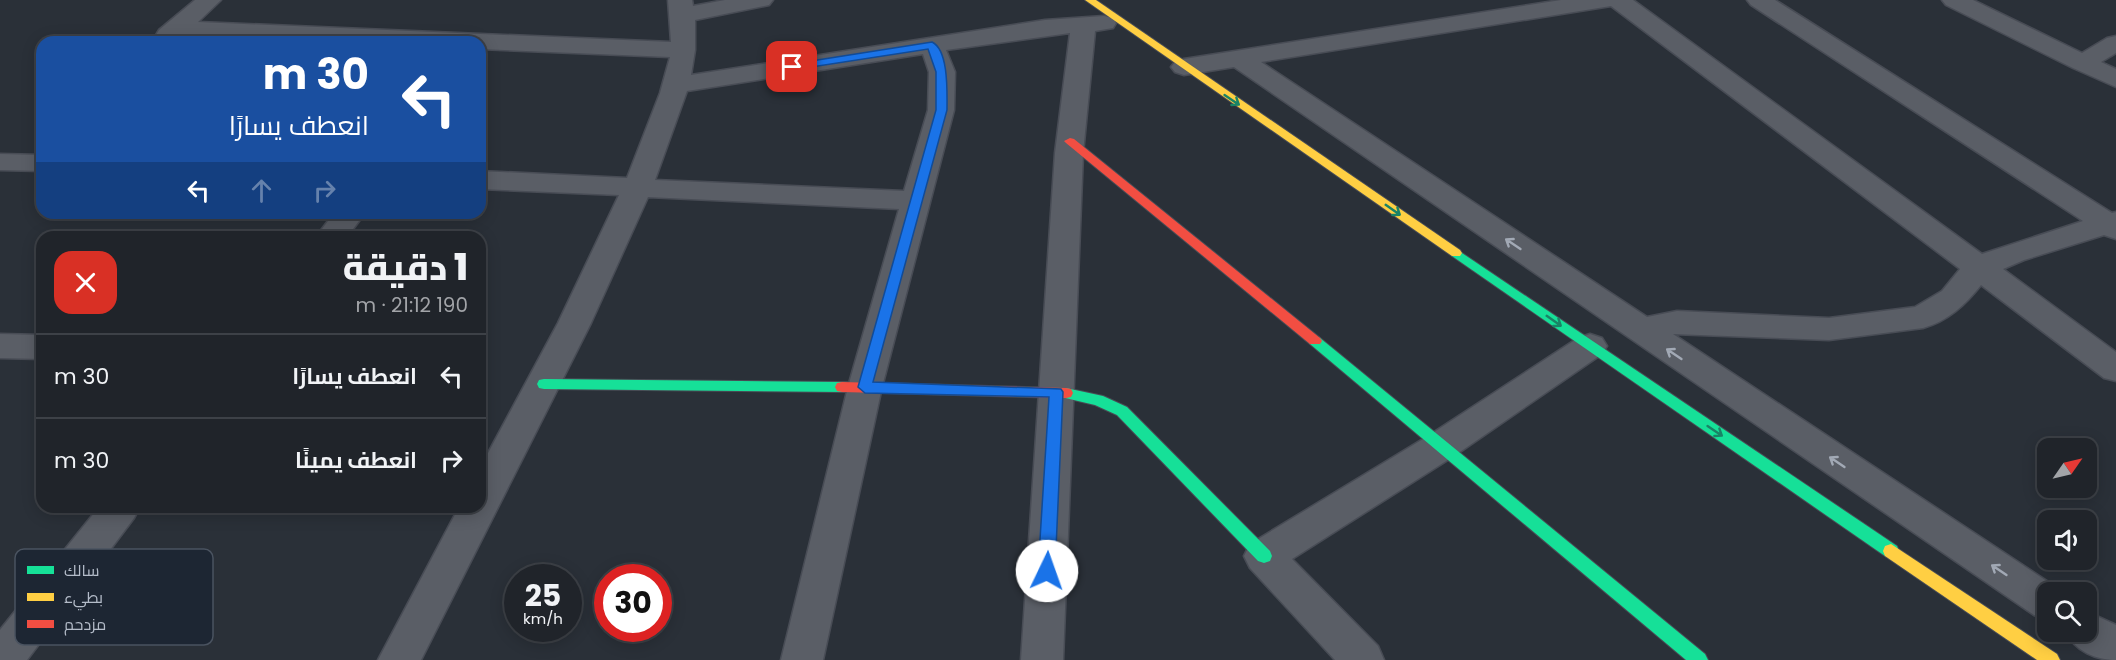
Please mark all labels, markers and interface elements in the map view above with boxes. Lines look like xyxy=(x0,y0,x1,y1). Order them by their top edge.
pin xyxy=(766,41,817,92)
text: 30 m xyxy=(263,45,369,104)
icon: arrive xyxy=(775,50,808,83)
icon: left xyxy=(390,60,468,138)
one-way arrow xyxy=(1224,94,1240,106)
text: انعطف يسارًا xyxy=(229,107,369,144)
icon: left xyxy=(182,174,215,207)
icon: ahead xyxy=(245,174,278,207)
icon: right xyxy=(308,174,341,207)
one-way arrow xyxy=(1385,204,1401,216)
one-way arrow xyxy=(1505,238,1522,250)
text: 1 دقيقة xyxy=(343,242,468,293)
button: close xyxy=(54,251,117,314)
text: 190 m · 21:12 xyxy=(356,291,468,319)
one-way arrow xyxy=(1545,315,1561,327)
one-way arrow xyxy=(1666,347,1683,360)
icon: left xyxy=(435,360,468,393)
text: 30 m xyxy=(54,361,109,392)
text: انعطف يسارًا xyxy=(292,361,417,392)
one-way arrow xyxy=(1706,425,1722,437)
north arrow xyxy=(2037,438,2097,498)
map controls xyxy=(2037,438,2097,642)
icon: right xyxy=(435,444,468,477)
text: 30 m xyxy=(54,445,109,476)
text: انعطف يمينًا xyxy=(295,445,417,476)
one-way arrow xyxy=(1829,456,1845,468)
button: sound xyxy=(2037,510,2097,570)
position arrow xyxy=(1015,539,1079,603)
legend xyxy=(15,549,213,645)
text: سالك xyxy=(64,559,99,582)
speed limit sign: 30 xyxy=(594,564,672,642)
one-way arrow xyxy=(1991,564,2008,576)
text: 25 xyxy=(525,574,561,617)
button: search xyxy=(2037,582,2097,642)
text: بطيء xyxy=(64,586,103,611)
text: km/h xyxy=(523,608,563,629)
text: مزدحم xyxy=(64,613,106,636)

